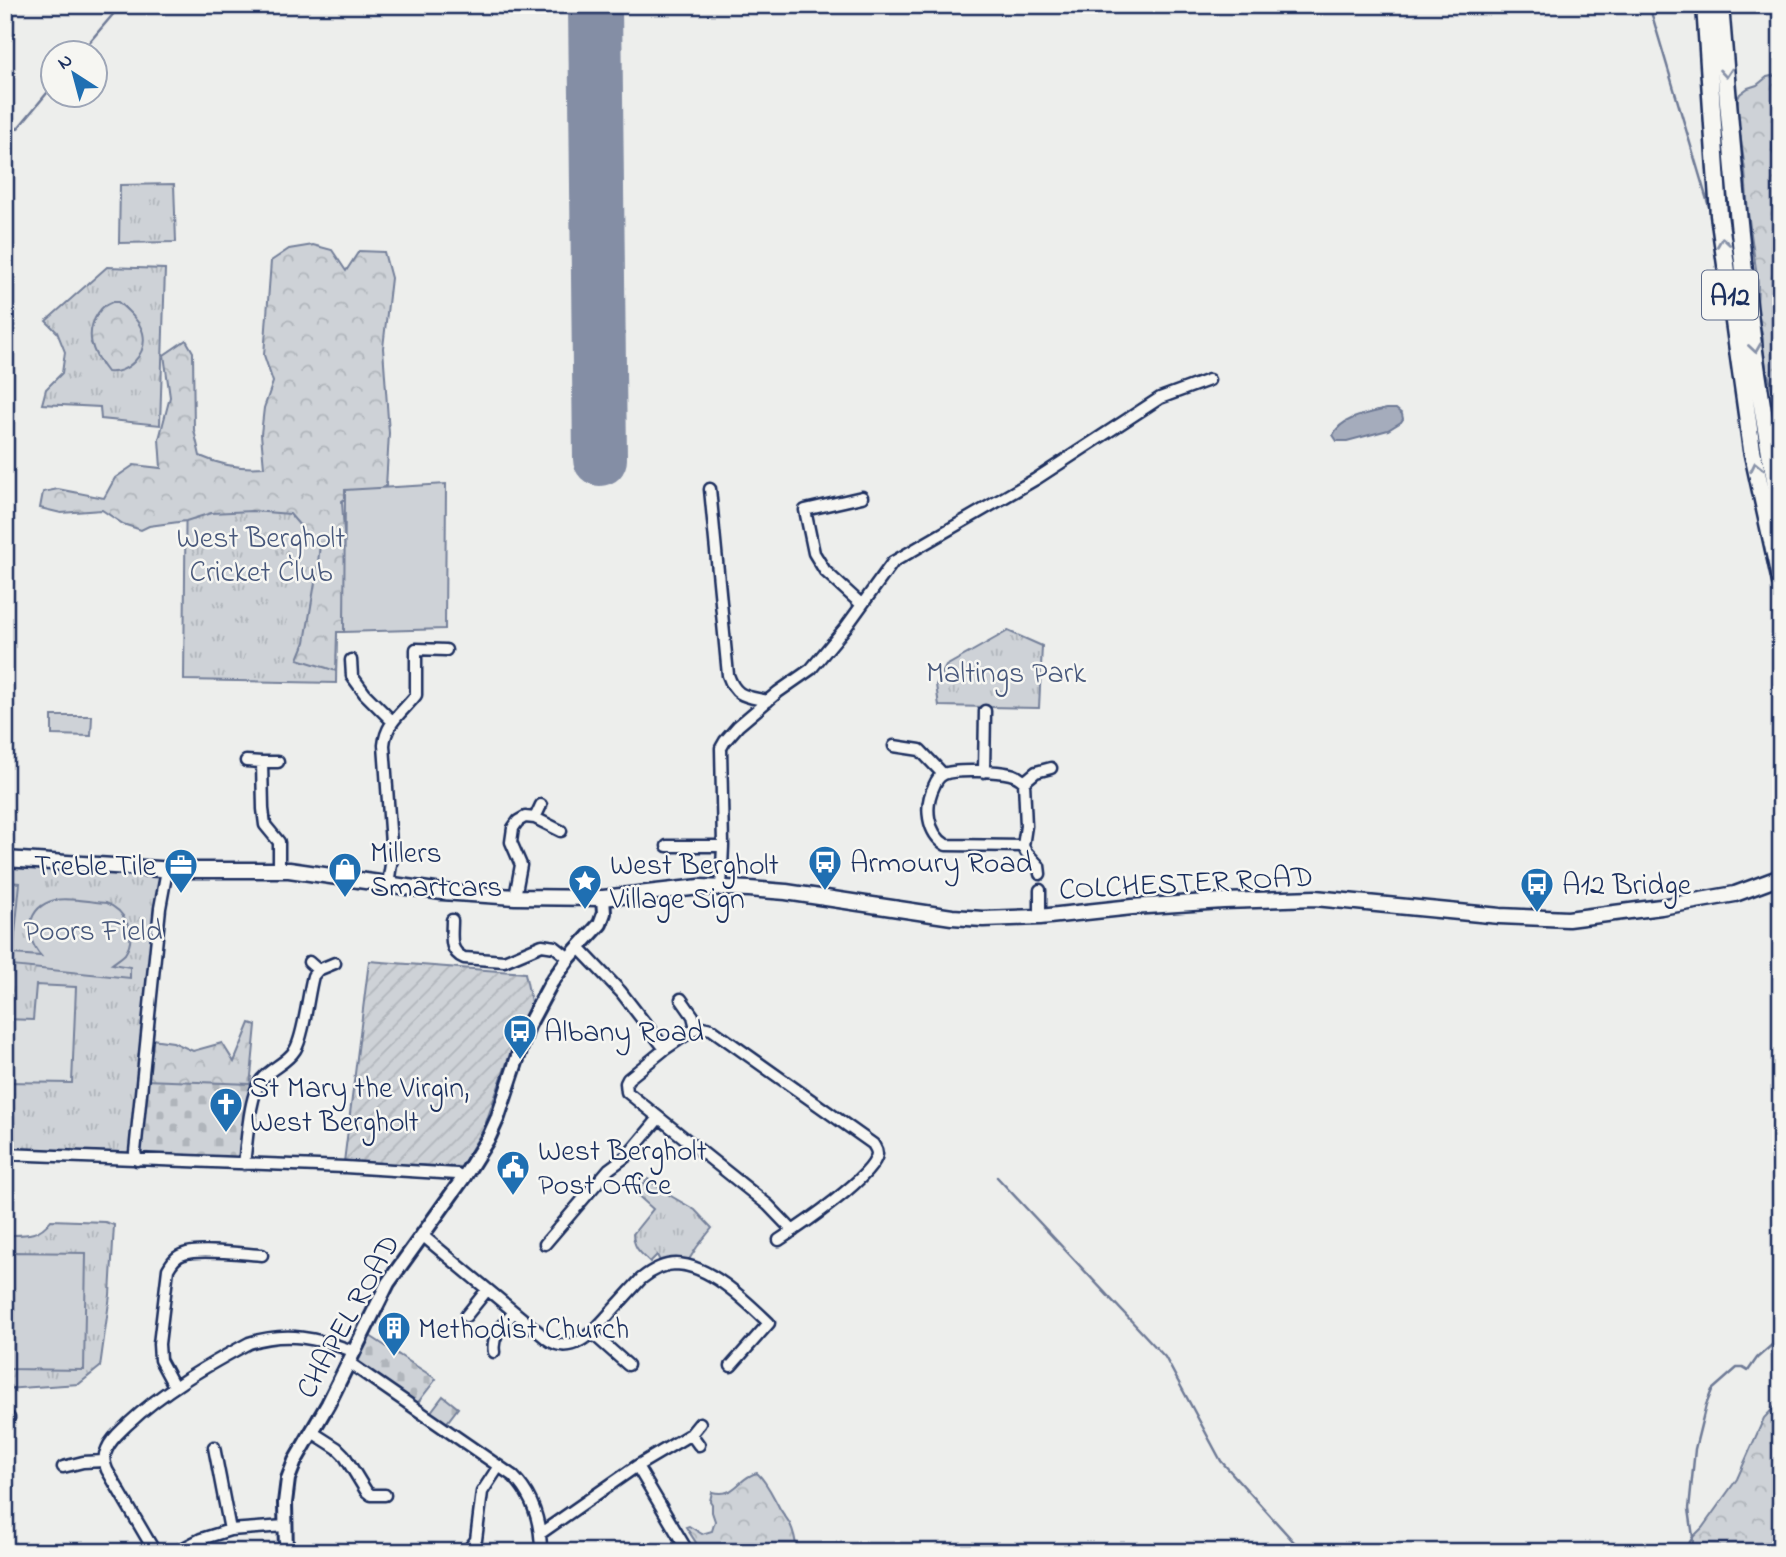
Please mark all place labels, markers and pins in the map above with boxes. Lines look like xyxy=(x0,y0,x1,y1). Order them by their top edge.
place label: Millers Smartcars xyxy=(370,833,502,911)
bus stop icon: Armoury Road xyxy=(806,843,844,892)
place label: Armoury Road xyxy=(850,843,1033,887)
place label: West Bergholt Village Sign xyxy=(609,845,779,923)
place label: Treble Tile xyxy=(34,846,157,890)
office icon: Treble Tile xyxy=(162,846,200,895)
shop icon: Millers Smartcars xyxy=(326,850,364,899)
place icon: West Bergholt Village Sign xyxy=(566,862,604,911)
bus stop icon: A12 Bridge xyxy=(1518,865,1556,914)
place label: A12 Bridge xyxy=(1562,865,1692,909)
bus stop icon: Albany Road xyxy=(501,1012,539,1061)
place label: Albany Road xyxy=(544,1012,704,1056)
place label: St Mary the Virgin, West Bergholt xyxy=(250,1068,469,1146)
church icon: St Mary the Virgin, West Bergholt xyxy=(207,1085,245,1134)
place label: West Bergholt Post Office xyxy=(538,1131,707,1209)
public building icon: West Bergholt Post Office xyxy=(494,1148,532,1197)
building icon: Methodist Church xyxy=(375,1309,413,1358)
place label: Methodist Church xyxy=(418,1309,629,1353)

